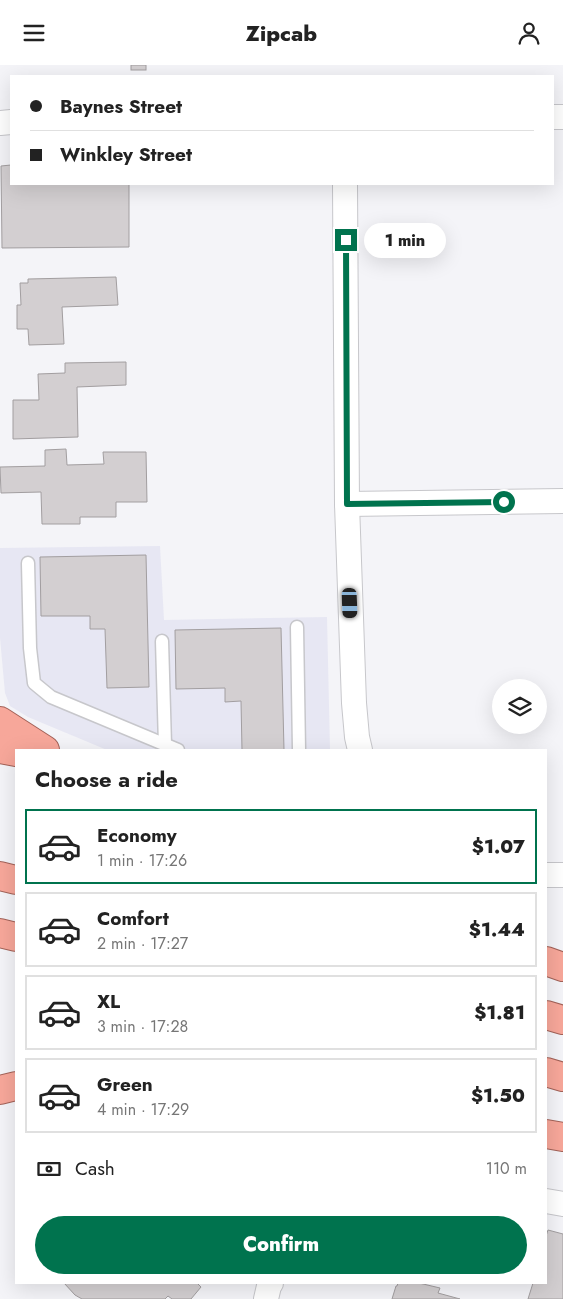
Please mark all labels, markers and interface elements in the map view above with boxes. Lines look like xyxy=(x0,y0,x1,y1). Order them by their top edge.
text: Zipcab xyxy=(246,17,317,49)
icon: menu xyxy=(20,19,48,47)
icon: person xyxy=(515,19,543,47)
text: Baynes Street xyxy=(60,93,182,120)
text: Winkley Street xyxy=(60,141,192,168)
callout: 1 min xyxy=(364,223,446,257)
route end xyxy=(335,229,357,251)
text: 1 min xyxy=(385,229,425,252)
route start xyxy=(493,491,515,513)
car xyxy=(341,588,358,618)
map controls xyxy=(492,679,547,734)
button: layers xyxy=(492,679,547,734)
text: Choose a ride xyxy=(35,763,178,795)
text: Economy xyxy=(97,822,177,849)
icon: car xyxy=(37,824,82,869)
text: $1.07 xyxy=(472,833,525,860)
text: 1 min · 17:26 xyxy=(97,849,187,872)
text: Comfort xyxy=(97,905,169,932)
icon: car xyxy=(37,907,82,952)
text: $1.44 xyxy=(469,916,525,943)
text: 2 min · 17:27 xyxy=(97,932,188,955)
text: XL xyxy=(97,988,120,1015)
icon: car xyxy=(37,990,82,1035)
text: $1.81 xyxy=(474,999,525,1026)
text: 3 min · 17:28 xyxy=(97,1015,188,1038)
text: Green xyxy=(97,1071,153,1098)
icon: car xyxy=(37,1073,82,1118)
text: $1.50 xyxy=(471,1082,525,1109)
text: 4 min · 17:29 xyxy=(97,1098,189,1121)
icon: cash xyxy=(35,1155,63,1183)
text: Cash xyxy=(75,1155,115,1182)
text: 110 m xyxy=(486,1157,527,1180)
button: Confirm xyxy=(35,1216,527,1274)

